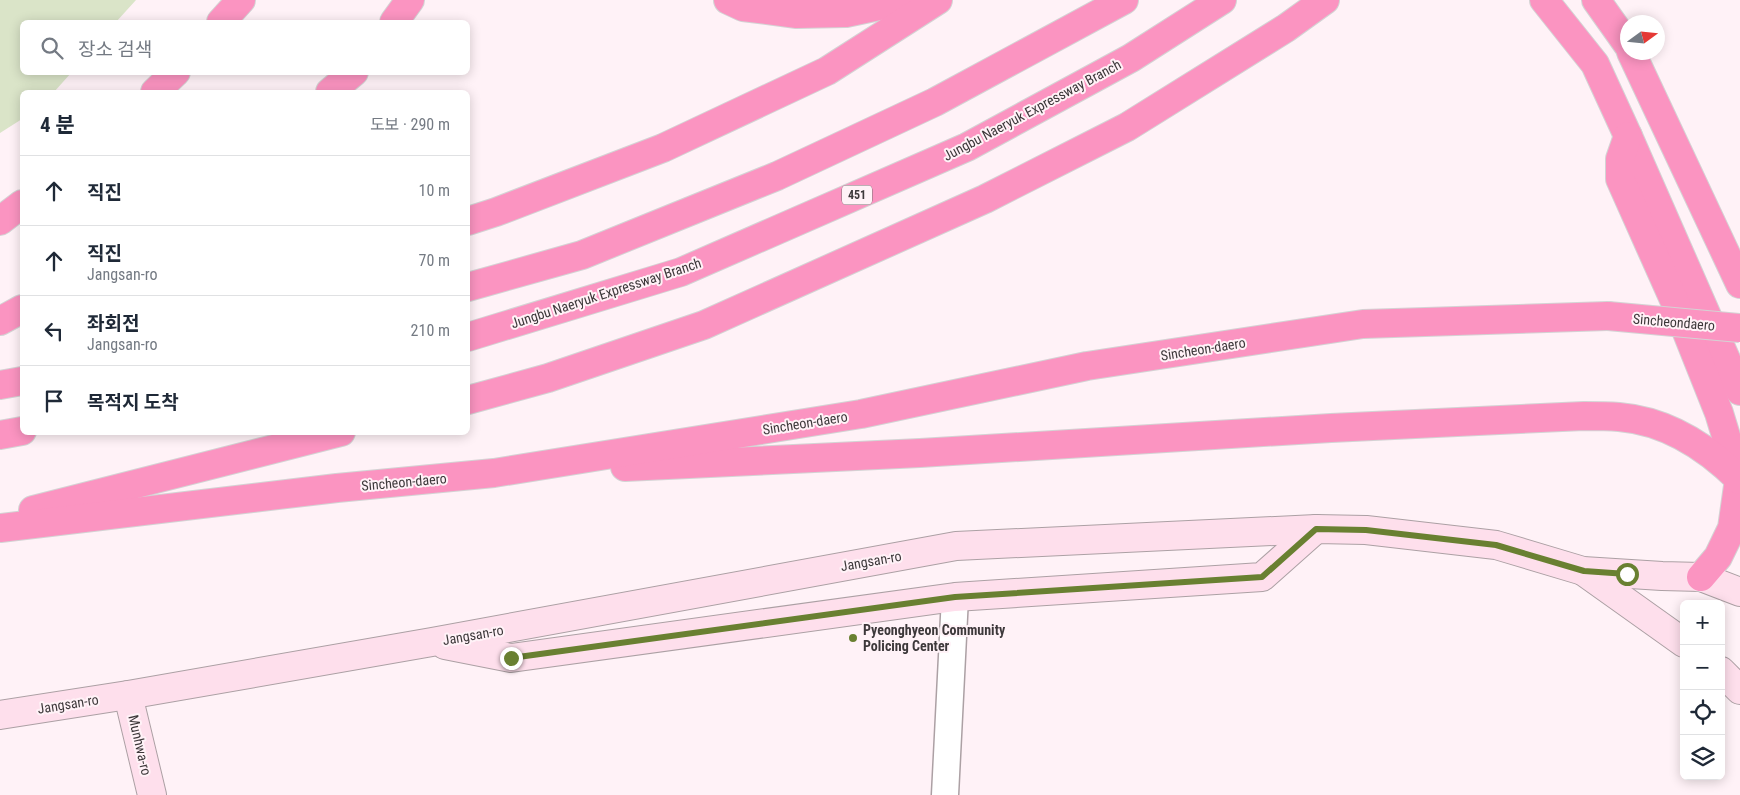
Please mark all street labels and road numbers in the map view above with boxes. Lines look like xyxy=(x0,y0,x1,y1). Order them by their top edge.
street label: Jungbu Naeryuk Expressway Branch xyxy=(940,56,1124,164)
road number: 451 xyxy=(842,186,872,204)
street label: Jungbu Naeryuk Expressway Branch xyxy=(509,255,703,331)
street label: Sincheondaero xyxy=(1632,310,1716,334)
street label: Sincheon-daero xyxy=(1159,334,1247,364)
street label: Sincheon-daero xyxy=(761,408,849,438)
street label: Sincheon-daero xyxy=(361,470,447,494)
street label: Jangsan-ro xyxy=(839,548,903,574)
street label: Jangsan-ro xyxy=(441,622,505,648)
street label: Jangsan-ro xyxy=(36,691,100,717)
street label: Munhwa-ro xyxy=(125,713,155,777)

